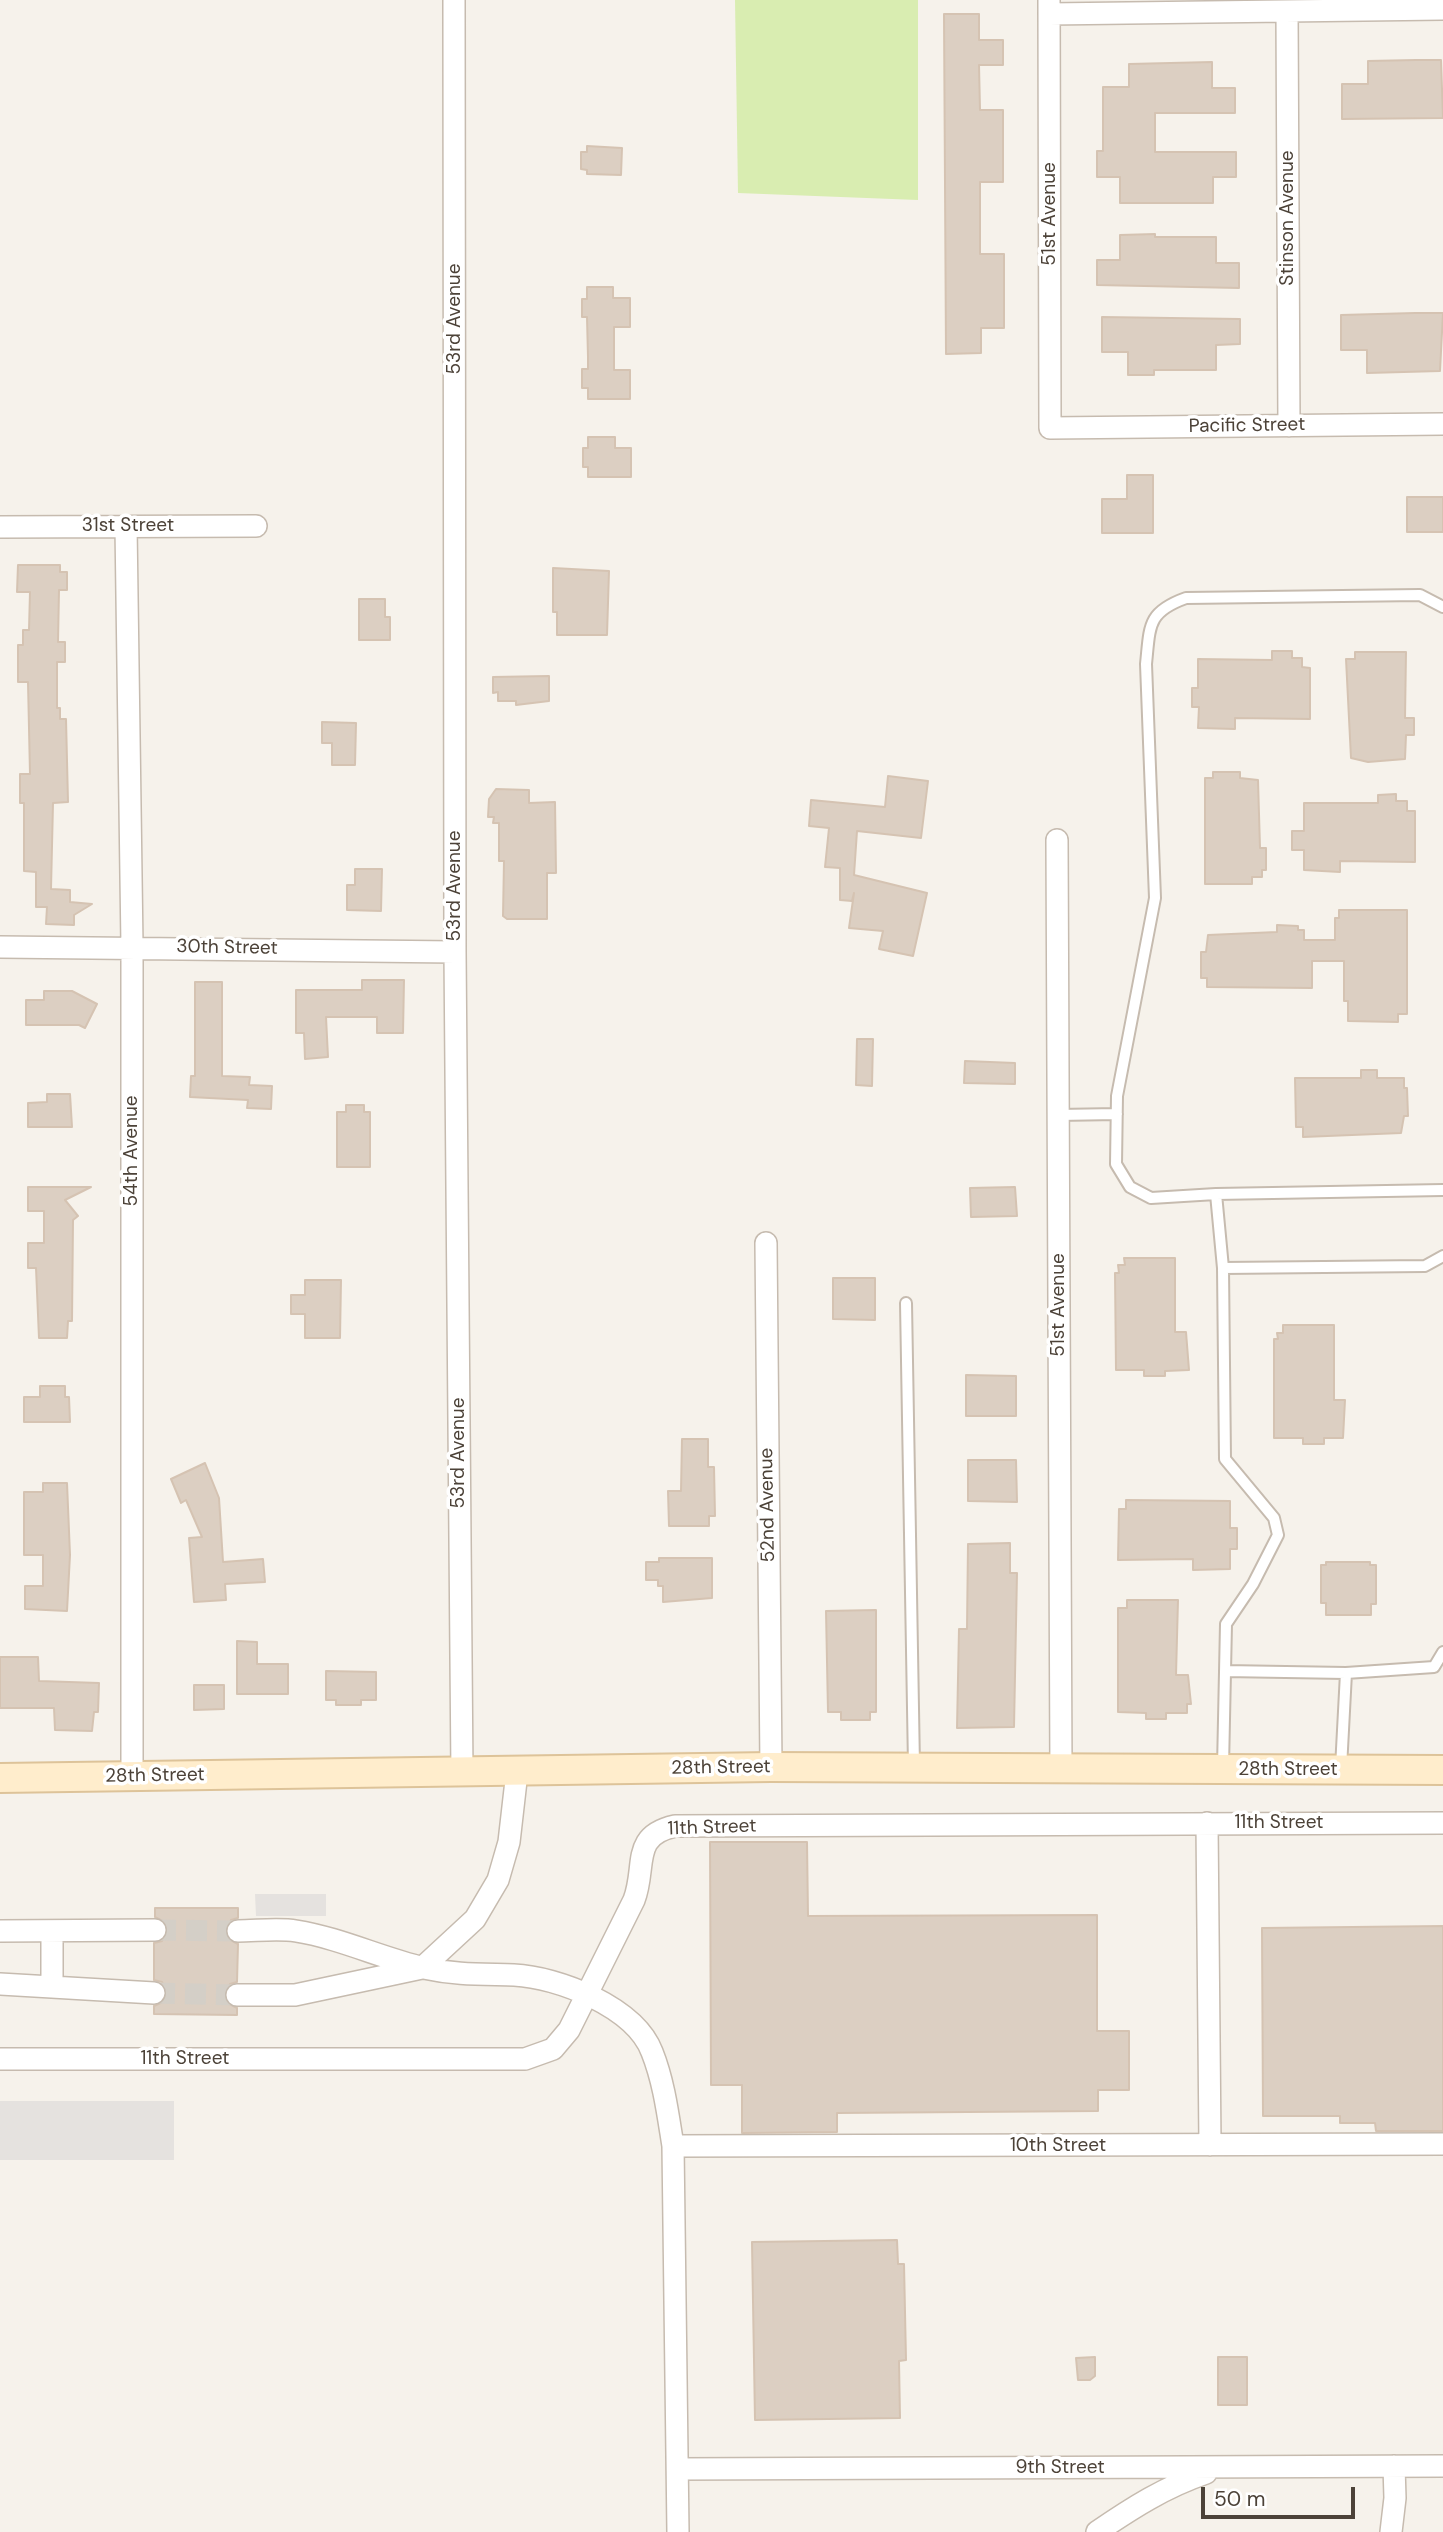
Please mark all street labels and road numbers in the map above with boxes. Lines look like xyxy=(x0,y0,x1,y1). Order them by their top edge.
street label: Stinson Avenue xyxy=(1277,150,1299,286)
street label: 51st Avenue xyxy=(1039,162,1061,266)
street label: 53rd Avenue xyxy=(444,263,466,375)
street label: Pacific Street xyxy=(1188,414,1306,438)
street label: 31st Street xyxy=(82,515,174,537)
street label: 53rd Avenue xyxy=(444,830,466,942)
street label: 30th Street xyxy=(176,936,278,960)
street label: 54th Avenue xyxy=(121,1095,143,1207)
street label: 51st Avenue xyxy=(1048,1253,1070,1357)
street label: 53rd Avenue xyxy=(448,1397,470,1509)
street label: 52nd Avenue xyxy=(756,1447,780,1563)
street label: 28th Street xyxy=(671,1756,771,1780)
street label: 28th Street xyxy=(1238,1759,1338,1781)
street label: 28th Street xyxy=(105,1764,205,1788)
street label: 11th Street xyxy=(1234,1812,1324,1834)
street label: 11th Street xyxy=(667,1815,757,1841)
street label: 11th Street xyxy=(140,2048,230,2070)
street label: 10th Street xyxy=(1010,2135,1106,2157)
street label: 9th Street xyxy=(1015,2457,1105,2479)

